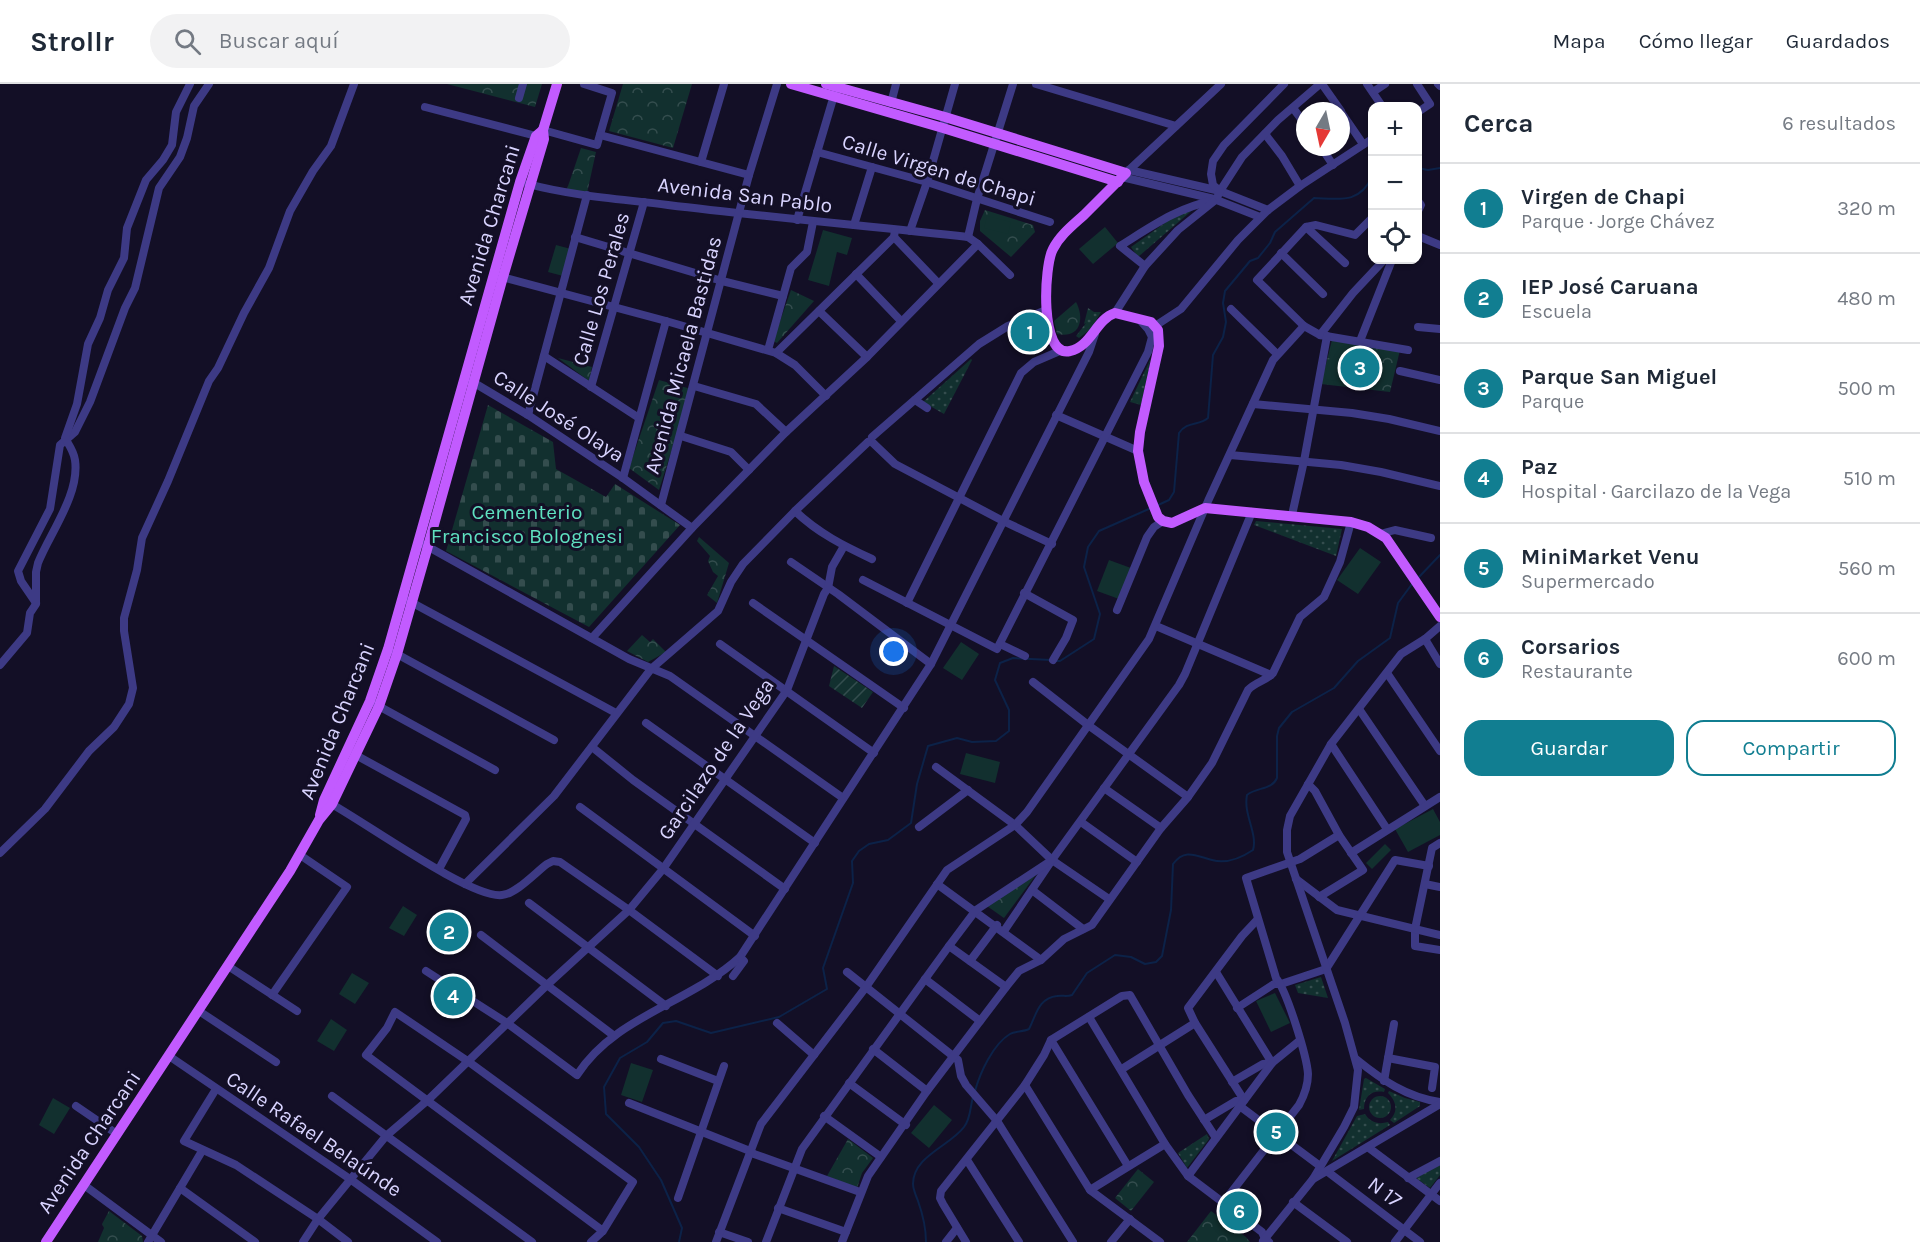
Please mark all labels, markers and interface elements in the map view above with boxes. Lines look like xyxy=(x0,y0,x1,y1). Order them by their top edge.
search box xyxy=(150,14,570,68)
text: Strollr xyxy=(30,25,114,58)
icon: search xyxy=(171,25,204,58)
text: Buscar aquí xyxy=(219,28,339,54)
text: Mapa xyxy=(1552,29,1606,53)
text: Cómo llegar xyxy=(1639,29,1753,53)
text: Guardados xyxy=(1786,29,1890,53)
north arrow xyxy=(1296,102,1350,156)
map controls xyxy=(1368,102,1422,264)
button: + xyxy=(1368,102,1422,156)
text: Cerca xyxy=(1464,108,1533,139)
text: 6 resultados xyxy=(1782,112,1896,135)
street label: Calle Virgen de Chapi xyxy=(839,129,1039,211)
street label: Avenida Charcani xyxy=(453,142,525,308)
button: − xyxy=(1368,156,1422,210)
street label: Avenida San Pablo xyxy=(656,172,834,218)
text: Virgen de Chapi xyxy=(1521,184,1686,210)
text: 1 xyxy=(1480,197,1487,220)
text: 320 m xyxy=(1837,197,1896,220)
street label: Calle Los Perales xyxy=(568,209,634,369)
button: locate xyxy=(1368,210,1422,264)
text: Parque · Jorge Chávez xyxy=(1521,210,1715,233)
street label: Avenida Micaela Bastidas xyxy=(640,233,726,477)
text: IEP José Caruana xyxy=(1521,274,1699,300)
text: 2 xyxy=(1477,287,1490,310)
text: 480 m xyxy=(1837,287,1896,310)
text: Escuela xyxy=(1521,300,1592,323)
pin: 1 xyxy=(1010,310,1050,354)
pin: 3 xyxy=(1340,346,1380,390)
text: Parque San Miguel xyxy=(1521,364,1717,390)
street label: Calle José Olaya xyxy=(489,365,629,467)
text: 3 xyxy=(1477,377,1490,400)
text: 500 m xyxy=(1838,377,1896,400)
text: Parque xyxy=(1521,390,1584,413)
text: Paz xyxy=(1521,454,1558,480)
text: 4 xyxy=(1478,467,1489,490)
text: 510 m xyxy=(1843,467,1896,490)
text: Hospital · Garcilazo de la Vega xyxy=(1521,480,1791,503)
park label: Cementerio Francisco Bolognesi xyxy=(431,500,623,548)
text: MiniMarket Venu xyxy=(1521,544,1700,570)
text: 5 xyxy=(1478,557,1489,580)
text: 560 m xyxy=(1838,557,1896,580)
text: Supermercado xyxy=(1521,570,1655,593)
text: Corsarios xyxy=(1521,634,1620,660)
your location xyxy=(879,637,908,666)
street label: Avenida Charcani xyxy=(295,639,379,803)
text: 6 xyxy=(1477,647,1490,670)
text: 600 m xyxy=(1837,647,1896,670)
text: Restaurante xyxy=(1521,660,1633,683)
street label: Garcilazo de la Vega xyxy=(653,674,779,844)
button: Guardar xyxy=(1464,720,1674,776)
button: Compartir xyxy=(1686,720,1896,776)
pin: 2 xyxy=(430,910,468,954)
pin: 4 xyxy=(434,974,472,1018)
street label: Avenida Charcani xyxy=(32,1066,146,1218)
street label: Calle Rafael Belaúnde xyxy=(222,1066,406,1202)
pin: 5 xyxy=(1256,1110,1296,1154)
street label: N 17 xyxy=(1363,1172,1407,1213)
pin: 6 xyxy=(1220,1188,1258,1234)

